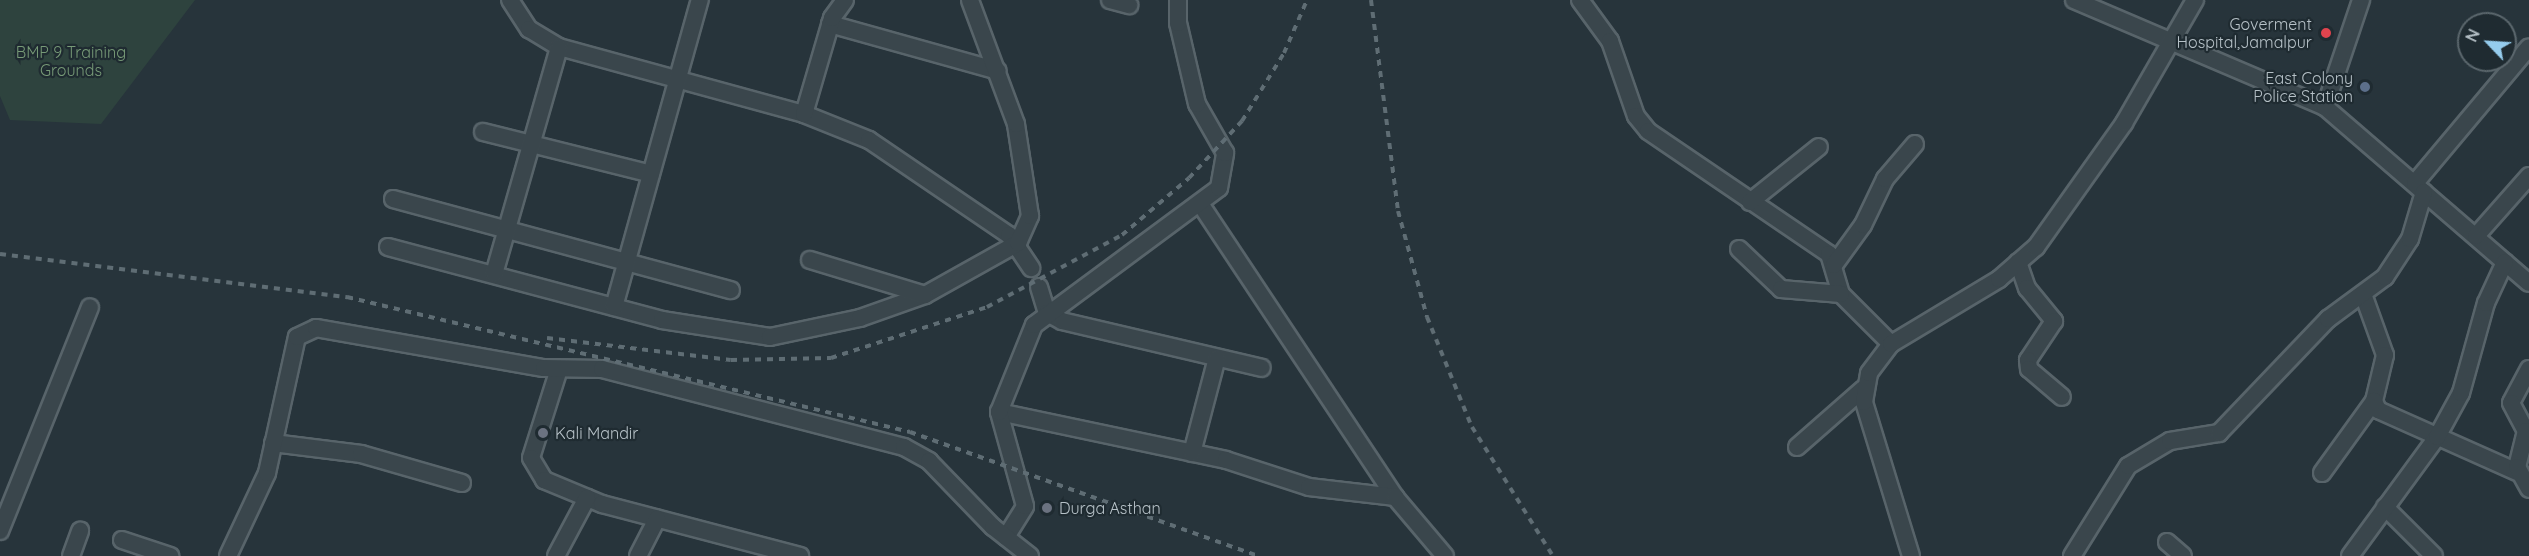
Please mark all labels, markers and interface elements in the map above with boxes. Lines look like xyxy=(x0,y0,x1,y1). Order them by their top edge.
north arrow xyxy=(2457,12,2517,72)
place label: Goverment Hospital,Jamalpur xyxy=(2177,14,2312,52)
marker: Goverment Hospital,Jamalpur xyxy=(2317,24,2335,42)
text: N xyxy=(2461,26,2484,45)
park label: BMP 9 Training Grounds xyxy=(16,42,126,80)
place label: East Colony Police Station xyxy=(2253,68,2353,106)
marker: East Colony Police Station xyxy=(2358,80,2372,94)
place label: Kali Mandir xyxy=(555,423,638,443)
marker: Kali Mandir xyxy=(536,426,550,440)
place label: Durga Asthan xyxy=(1059,498,1161,518)
marker: Durga Asthan xyxy=(1040,501,1054,515)

